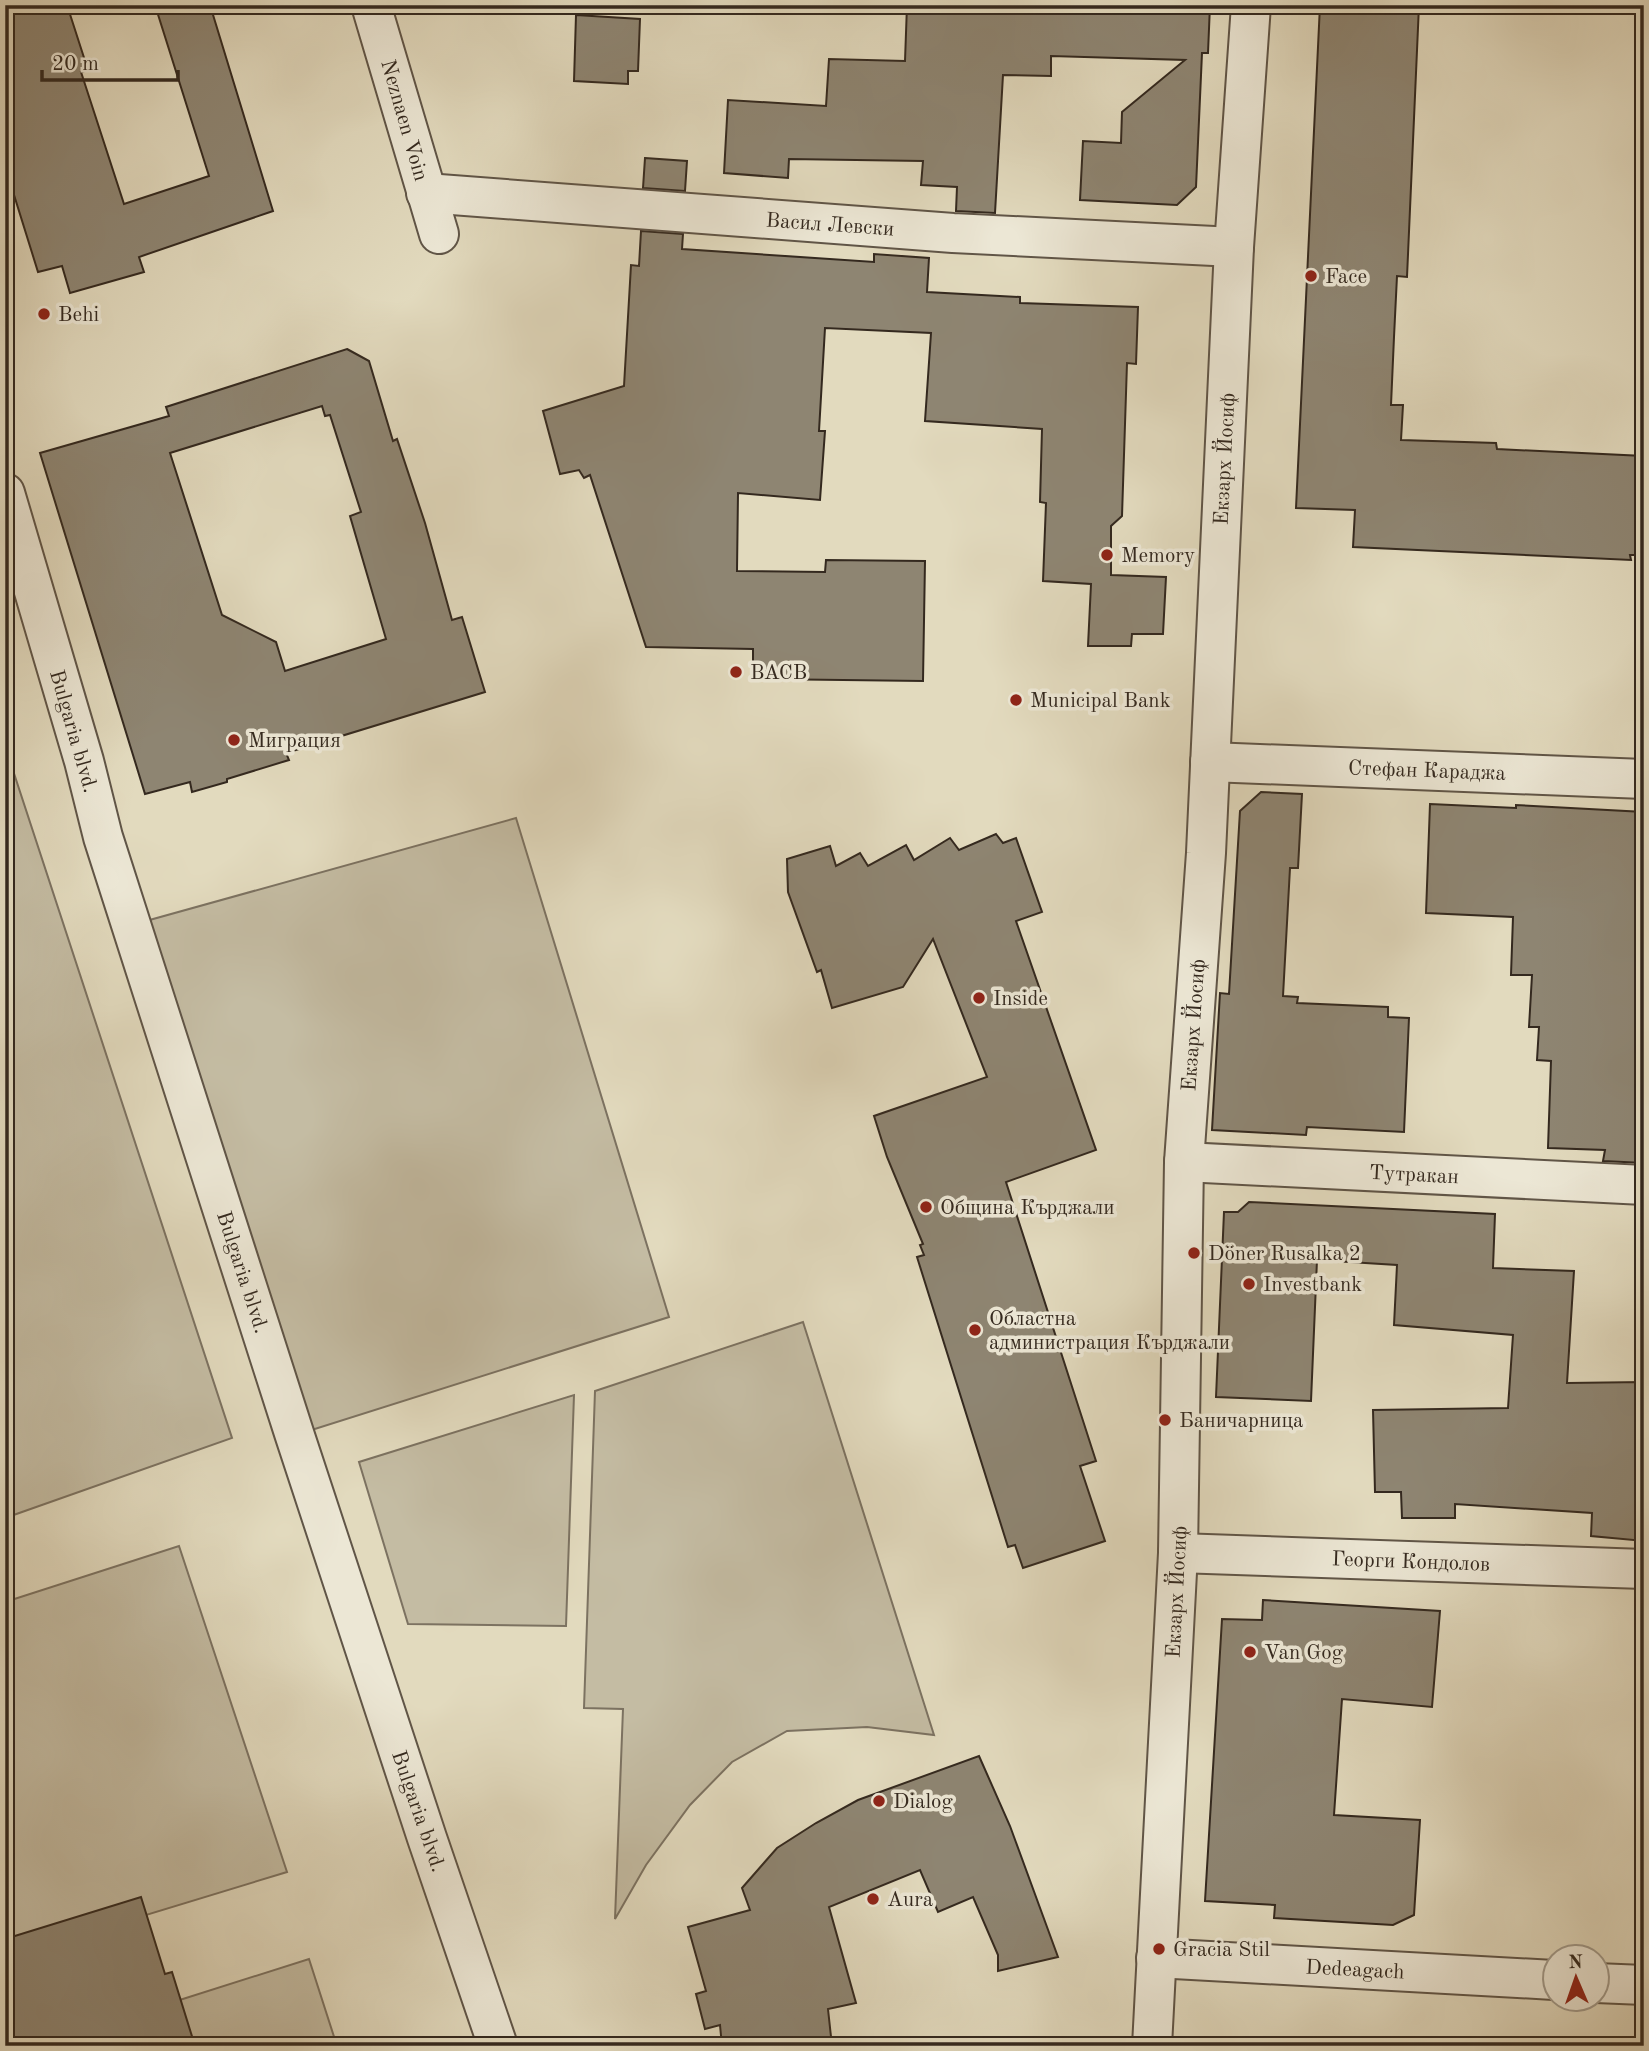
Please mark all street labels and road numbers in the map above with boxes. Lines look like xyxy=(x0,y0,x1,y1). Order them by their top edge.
street label: Neznaen Voin xyxy=(376,57,431,184)
street label: Васил Левски xyxy=(765,211,895,240)
street label: Екзарх Йосиф xyxy=(1207,392,1239,526)
street label: Bulgaria blvd. xyxy=(45,667,100,795)
street label: Стефан Караджа xyxy=(1348,758,1506,785)
street label: Екзарх Йосиф xyxy=(1174,958,1210,1092)
street label: Тутракан xyxy=(1369,1163,1459,1188)
street label: Bulgaria blvd. xyxy=(212,1209,271,1336)
street label: Екзарх Йосиф xyxy=(1159,1525,1191,1659)
street label: Георги Кондолов xyxy=(1331,1549,1490,1576)
street label: Bulgaria blvd. xyxy=(387,1748,448,1875)
street label: Dedeagach xyxy=(1305,1957,1405,1984)

